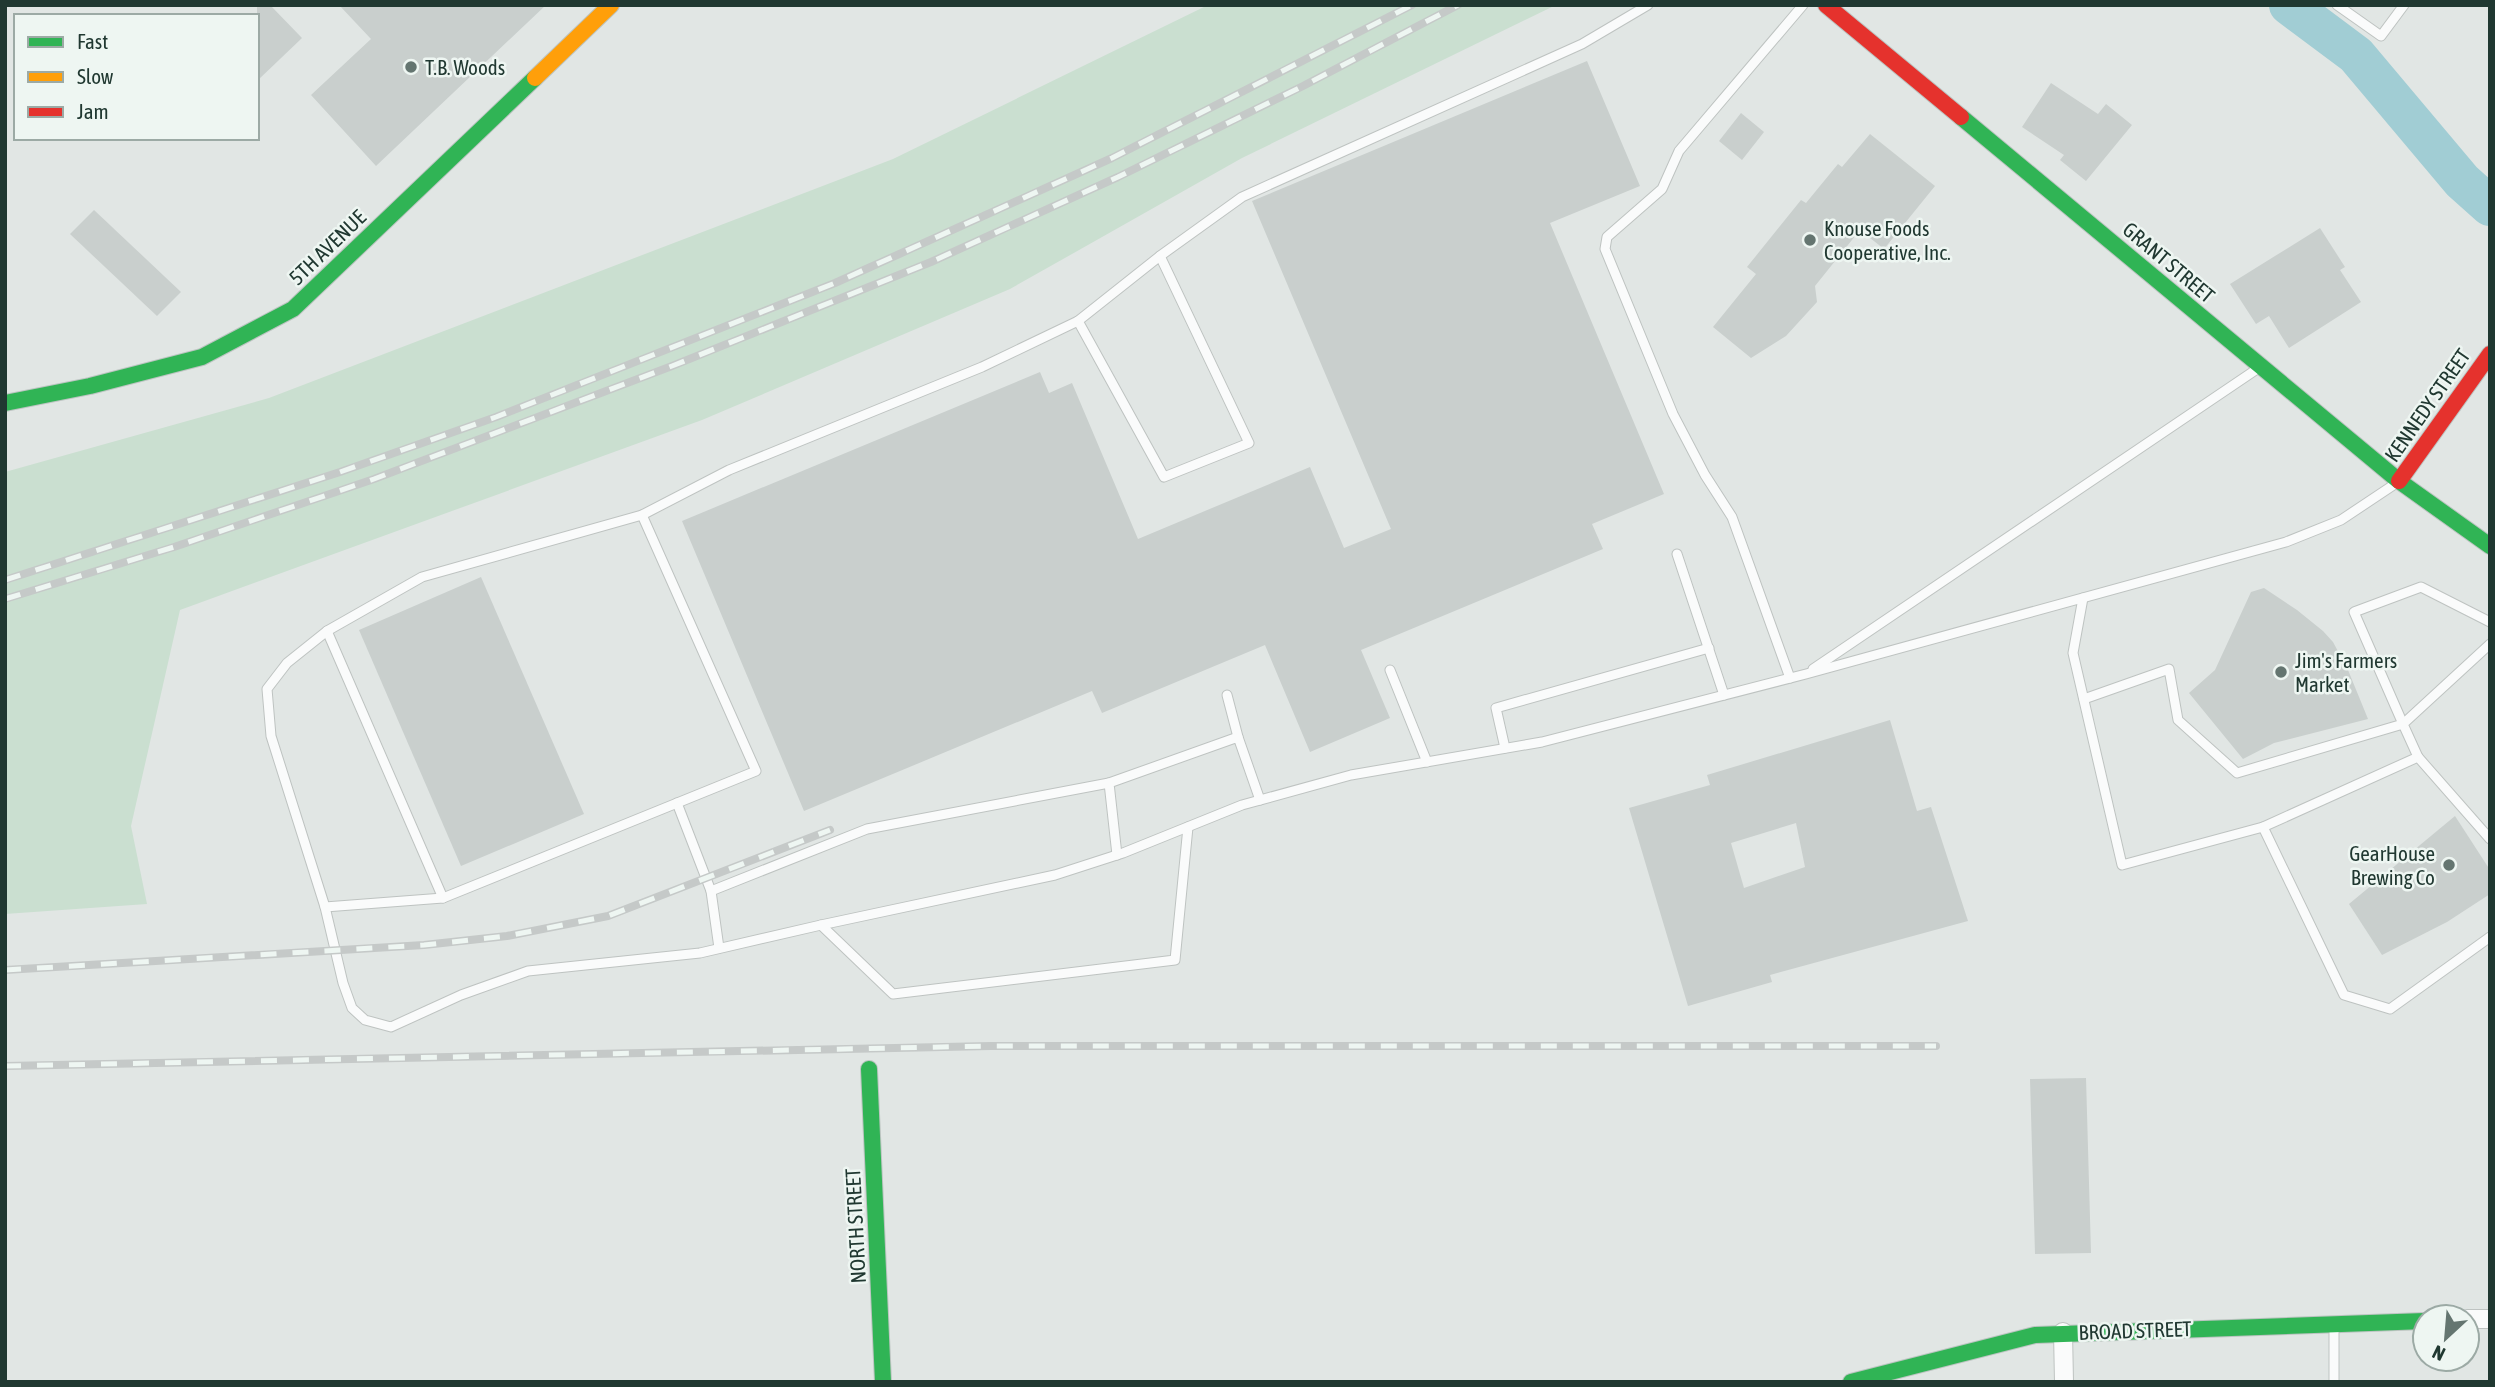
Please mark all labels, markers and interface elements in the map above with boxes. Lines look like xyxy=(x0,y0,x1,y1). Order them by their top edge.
legend xyxy=(14,14,259,140)
text: Fast xyxy=(77,29,108,53)
place label: T.B. Woods xyxy=(425,55,505,79)
marker: T.B. Woods xyxy=(403,59,419,75)
text: Slow xyxy=(77,64,114,88)
text: Jam xyxy=(77,99,109,123)
street label: 5TH AVENUE xyxy=(284,205,370,289)
place label: Knouse Foods Cooperative, Inc. xyxy=(1824,216,1951,264)
street label: GRANT STREET xyxy=(2118,217,2220,307)
marker: Knouse Foods Cooperative, Inc. xyxy=(1802,232,1818,248)
street label: KENNEDY STREET xyxy=(2379,344,2475,466)
place label: Jim's Farmers Market xyxy=(2295,648,2397,696)
marker: Jim's Farmers Market xyxy=(2273,664,2289,680)
place label: GearHouse Brewing Co xyxy=(2349,841,2435,889)
marker: GearHouse Brewing Co xyxy=(2441,857,2457,873)
street label: NORTH STREET xyxy=(840,1168,870,1284)
north arrow xyxy=(2411,1303,2481,1373)
street label: BROAD STREET xyxy=(2078,1316,2192,1344)
text: N xyxy=(2429,1341,2448,1366)

